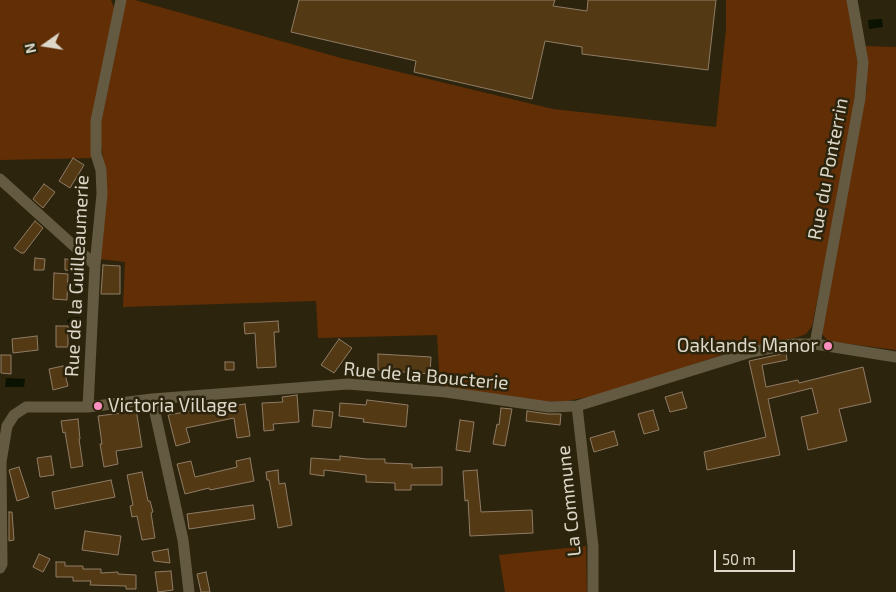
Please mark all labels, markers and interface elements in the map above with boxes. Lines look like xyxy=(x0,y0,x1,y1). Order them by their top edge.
north arrow xyxy=(20,20,70,70)
text: N xyxy=(20,42,39,55)
street label: Rue du Ponterrin xyxy=(803,96,853,242)
street label: Rue de la Guilleaumerie xyxy=(60,174,94,378)
place label: Oaklands Manor xyxy=(677,335,818,357)
marker: Oaklands Manor xyxy=(822,340,834,352)
street label: Rue de la Boucterie xyxy=(343,357,509,395)
place label: Victoria Village xyxy=(108,395,237,417)
marker: Victoria Village xyxy=(92,400,104,412)
street label: La Commune xyxy=(552,444,586,558)
scale bar xyxy=(716,540,797,572)
text: 50 m xyxy=(722,550,756,568)

